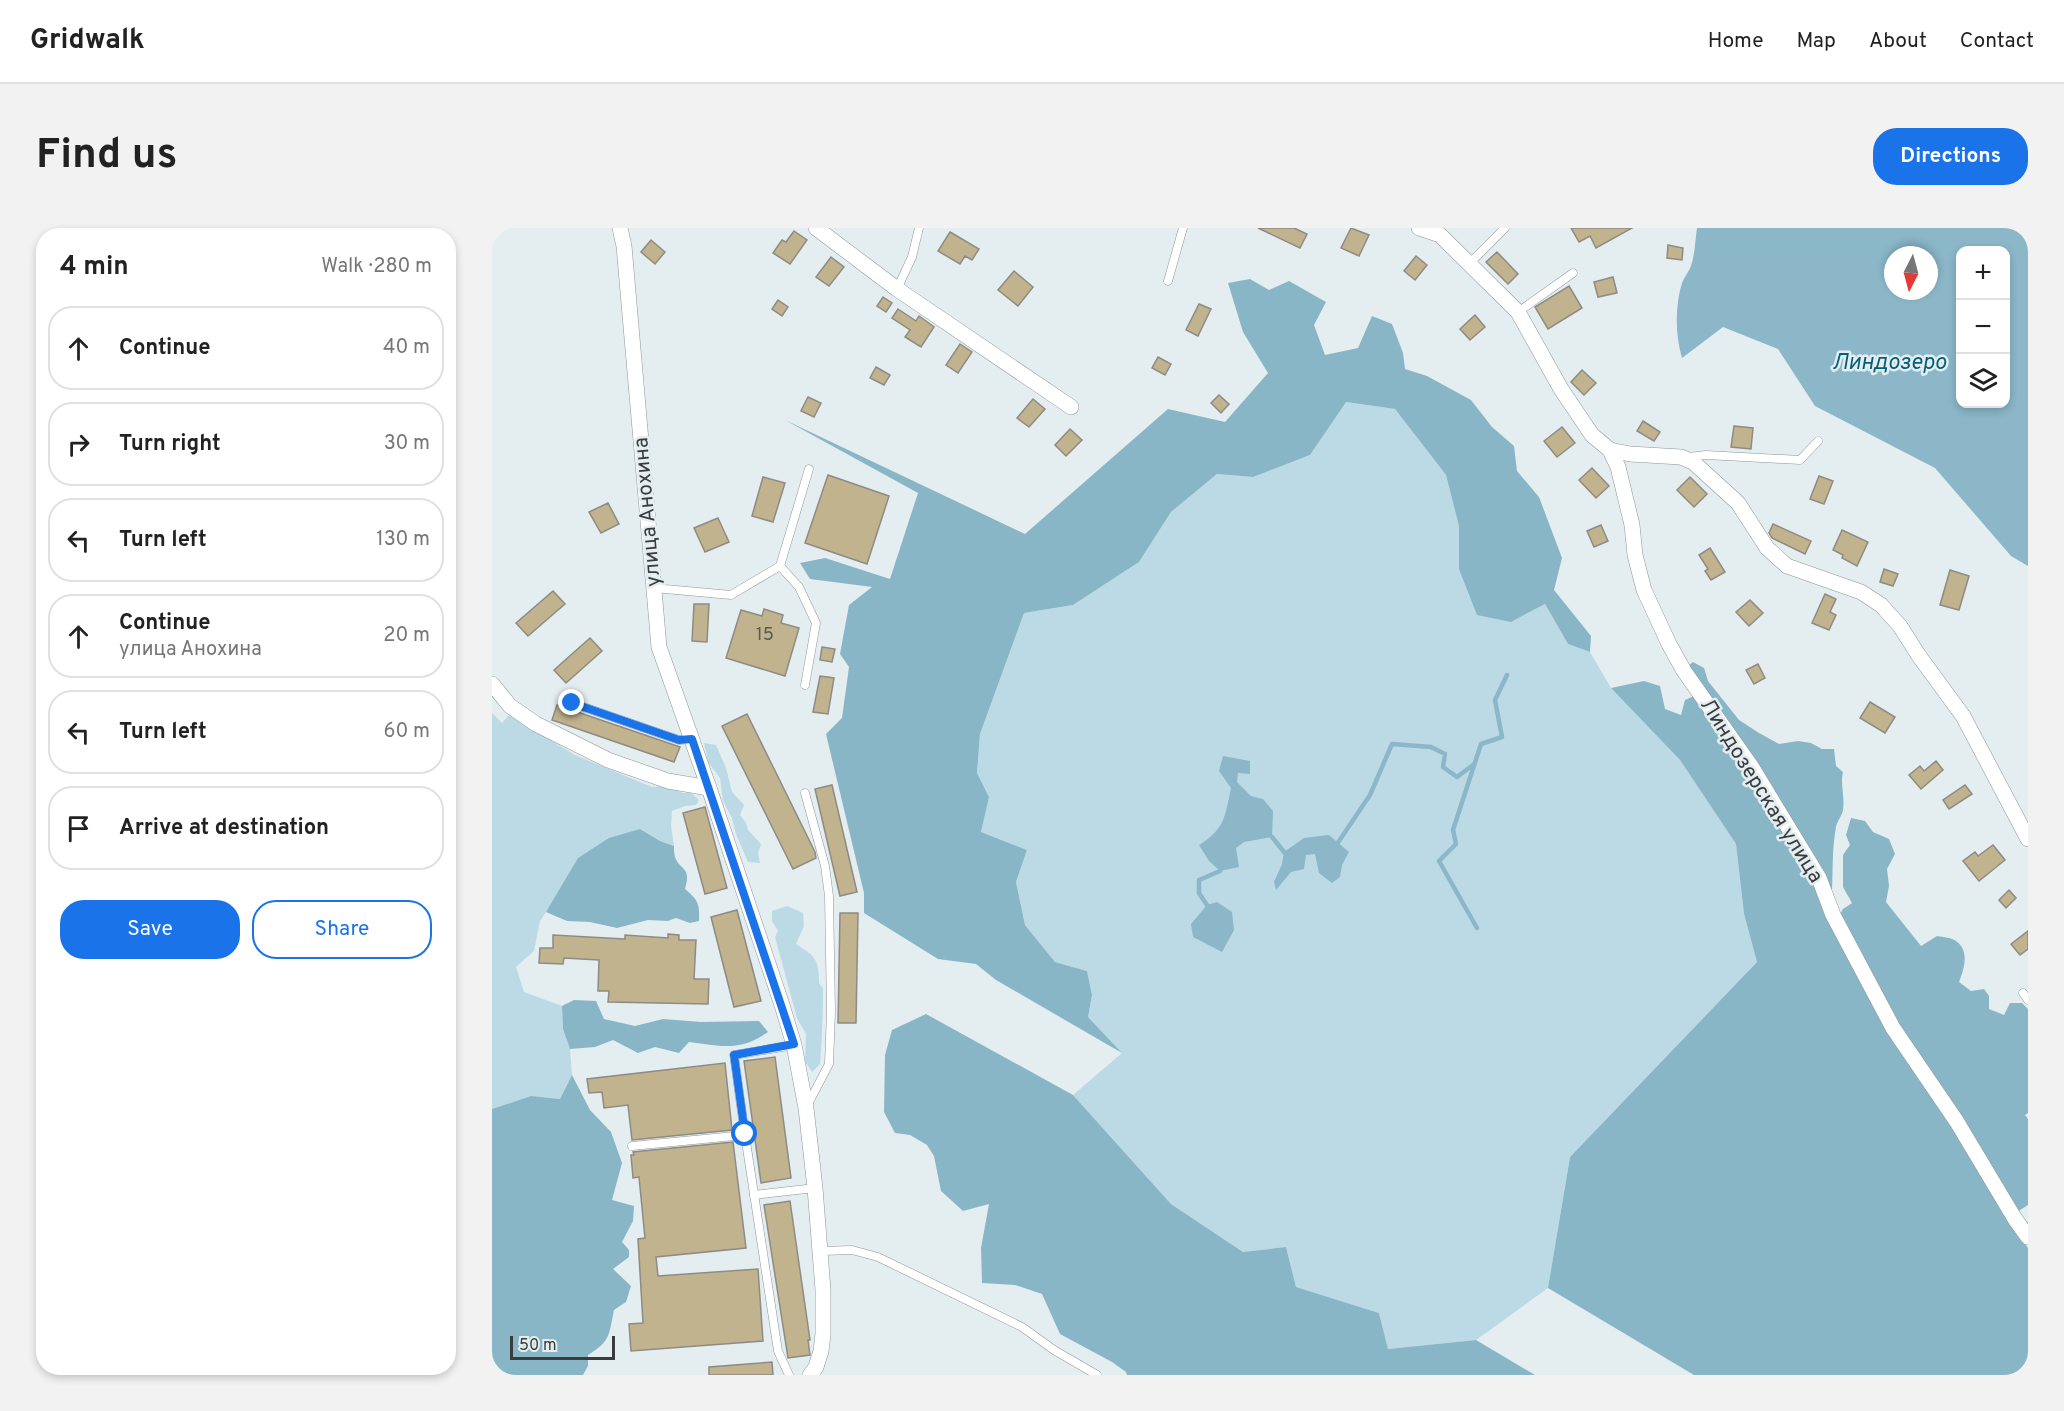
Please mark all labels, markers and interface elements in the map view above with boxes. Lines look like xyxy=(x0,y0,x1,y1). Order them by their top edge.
text: Gridwalk xyxy=(30,23,145,59)
text: Home xyxy=(1708,28,1764,55)
text: Map xyxy=(1797,28,1836,55)
text: About xyxy=(1869,28,1927,55)
text: Contact xyxy=(1960,28,2034,55)
button: Directions xyxy=(1873,128,2028,185)
text: Find us xyxy=(36,130,177,183)
north arrow xyxy=(1884,246,1938,300)
map controls xyxy=(1956,246,2010,408)
button: + xyxy=(1956,246,2010,300)
text: 4 min xyxy=(60,251,129,284)
text: Walk · 280 m xyxy=(321,254,432,280)
button: − xyxy=(1956,300,2010,354)
icon: ahead xyxy=(62,332,95,365)
text: Continue xyxy=(119,335,210,362)
text: 40 m xyxy=(383,335,430,361)
water label: Линдозеро xyxy=(1832,350,1946,377)
button: layers xyxy=(1956,354,2010,408)
icon: right xyxy=(62,428,95,461)
text: Turn right xyxy=(119,431,221,458)
text: 30 m xyxy=(384,431,430,457)
street label: улица Анохина xyxy=(628,436,668,588)
icon: left xyxy=(62,524,95,557)
text: Turn left xyxy=(119,527,207,554)
text: 130 m xyxy=(376,527,430,553)
text: Continue xyxy=(119,610,210,637)
icon: ahead xyxy=(62,620,95,653)
text: 20 m xyxy=(383,623,430,649)
house number: 15 xyxy=(756,624,774,647)
text: улица Анохина xyxy=(119,637,262,663)
route end xyxy=(558,689,584,715)
street label: Линдозерская улица xyxy=(1693,694,1829,888)
icon: left xyxy=(62,716,95,749)
text: Turn left xyxy=(119,719,207,746)
text: 60 m xyxy=(384,719,430,745)
icon: arrive xyxy=(62,812,95,845)
text: Arrive at destination xyxy=(119,815,329,842)
button: Save xyxy=(60,900,240,959)
button: Share xyxy=(252,900,432,959)
route start xyxy=(731,1120,757,1146)
scale bar xyxy=(510,1333,615,1360)
text: 50 m xyxy=(519,1336,557,1356)

